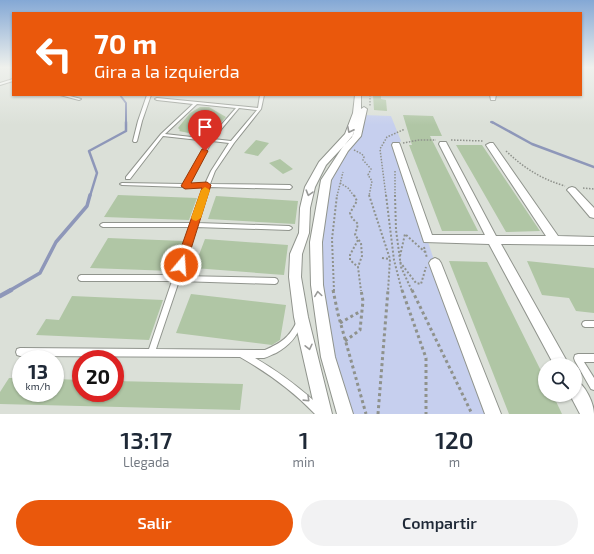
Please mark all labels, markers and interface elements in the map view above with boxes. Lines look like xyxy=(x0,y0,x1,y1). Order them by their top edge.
text: 70 m xyxy=(94,26,157,60)
icon: left xyxy=(28,28,80,80)
text: Gira a la izquierda xyxy=(94,60,240,82)
pin xyxy=(188,110,222,151)
icon: arrive xyxy=(194,116,216,138)
one-way arrow xyxy=(347,126,355,134)
one-way arrow xyxy=(305,189,314,196)
position arrow xyxy=(160,244,202,286)
one-way arrow xyxy=(314,291,323,297)
one-way arrow xyxy=(304,344,312,350)
speed limit sign: 20 xyxy=(72,350,124,402)
map controls xyxy=(538,358,582,402)
button: search xyxy=(538,358,582,402)
text: 13 xyxy=(28,359,48,383)
text: km/h xyxy=(26,380,50,392)
one-way arrow xyxy=(302,394,309,401)
text: 13:17 xyxy=(120,425,172,454)
text: 1 xyxy=(299,425,309,454)
text: 120 xyxy=(435,425,474,454)
text: Llegada xyxy=(123,454,170,470)
text: min xyxy=(293,454,315,470)
text: m xyxy=(449,454,460,470)
button: Salir xyxy=(16,500,293,546)
button: Compartir xyxy=(301,500,578,546)

